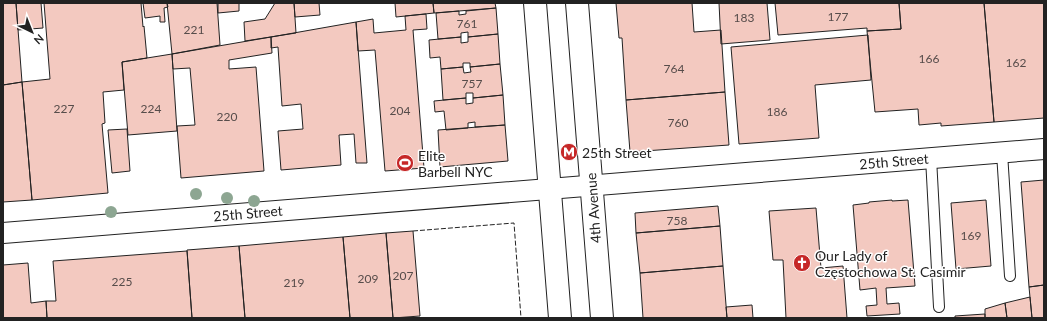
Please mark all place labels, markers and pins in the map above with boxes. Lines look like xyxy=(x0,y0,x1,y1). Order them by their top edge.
metro station icon: 25th Street xyxy=(559,142,579,162)
place label: 25th Street xyxy=(582,144,652,161)
place label: Elite Barbell NYC xyxy=(418,147,493,180)
sports icon: Elite Barbell NYC xyxy=(395,153,415,173)
place label: Our Lady of Częstochowa St. Casimir xyxy=(815,247,966,280)
church icon: Our Lady of Częstochowa St. Casimir xyxy=(792,253,812,273)

